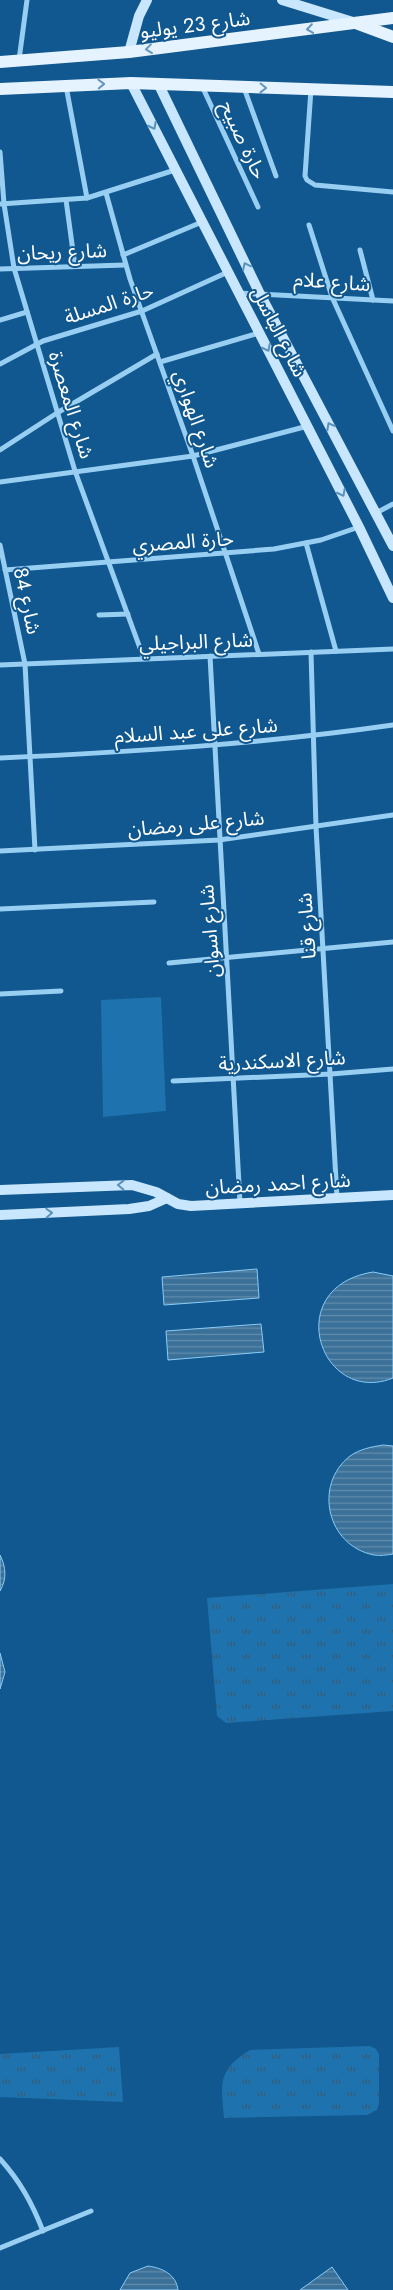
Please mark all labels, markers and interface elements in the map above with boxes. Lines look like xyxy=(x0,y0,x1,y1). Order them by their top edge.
street label: شارع 23 يوليو xyxy=(138,4,252,46)
one-way arrow xyxy=(306,24,314,34)
one-way arrow xyxy=(145,43,153,54)
one-way arrow xyxy=(97,78,105,89)
one-way arrow xyxy=(260,83,268,93)
street label: حارة صبيح xyxy=(212,96,274,184)
one-way arrow xyxy=(147,121,157,130)
street label: شارع ريحان xyxy=(17,236,107,268)
one-way arrow xyxy=(242,262,252,271)
street label: شارع علام xyxy=(293,265,371,299)
street label: حارة المسلة xyxy=(61,276,157,332)
street label: شارع الباسل xyxy=(244,282,314,382)
one-way arrow xyxy=(261,343,271,352)
street label: شارع المعصرة xyxy=(41,348,101,462)
street label: شارع الهواري xyxy=(165,366,226,472)
one-way arrow xyxy=(326,422,336,431)
one-way arrow xyxy=(336,488,346,497)
street label: حارة المصري xyxy=(131,524,235,561)
street label: شارع 84 xyxy=(6,565,48,637)
street label: شارع البراجيلي xyxy=(139,626,253,659)
street label: شارع على عبد السلام xyxy=(113,711,279,751)
street label: شارع على رمضان xyxy=(126,804,266,844)
street label: شارع اسوان xyxy=(192,883,228,979)
street label: شارع قنا xyxy=(290,892,324,960)
street label: شارع الاسكندرية xyxy=(218,1043,346,1079)
street label: شارع احمد رمضان xyxy=(205,1166,351,1202)
one-way arrow xyxy=(117,1180,124,1190)
one-way arrow xyxy=(45,1208,53,1218)

